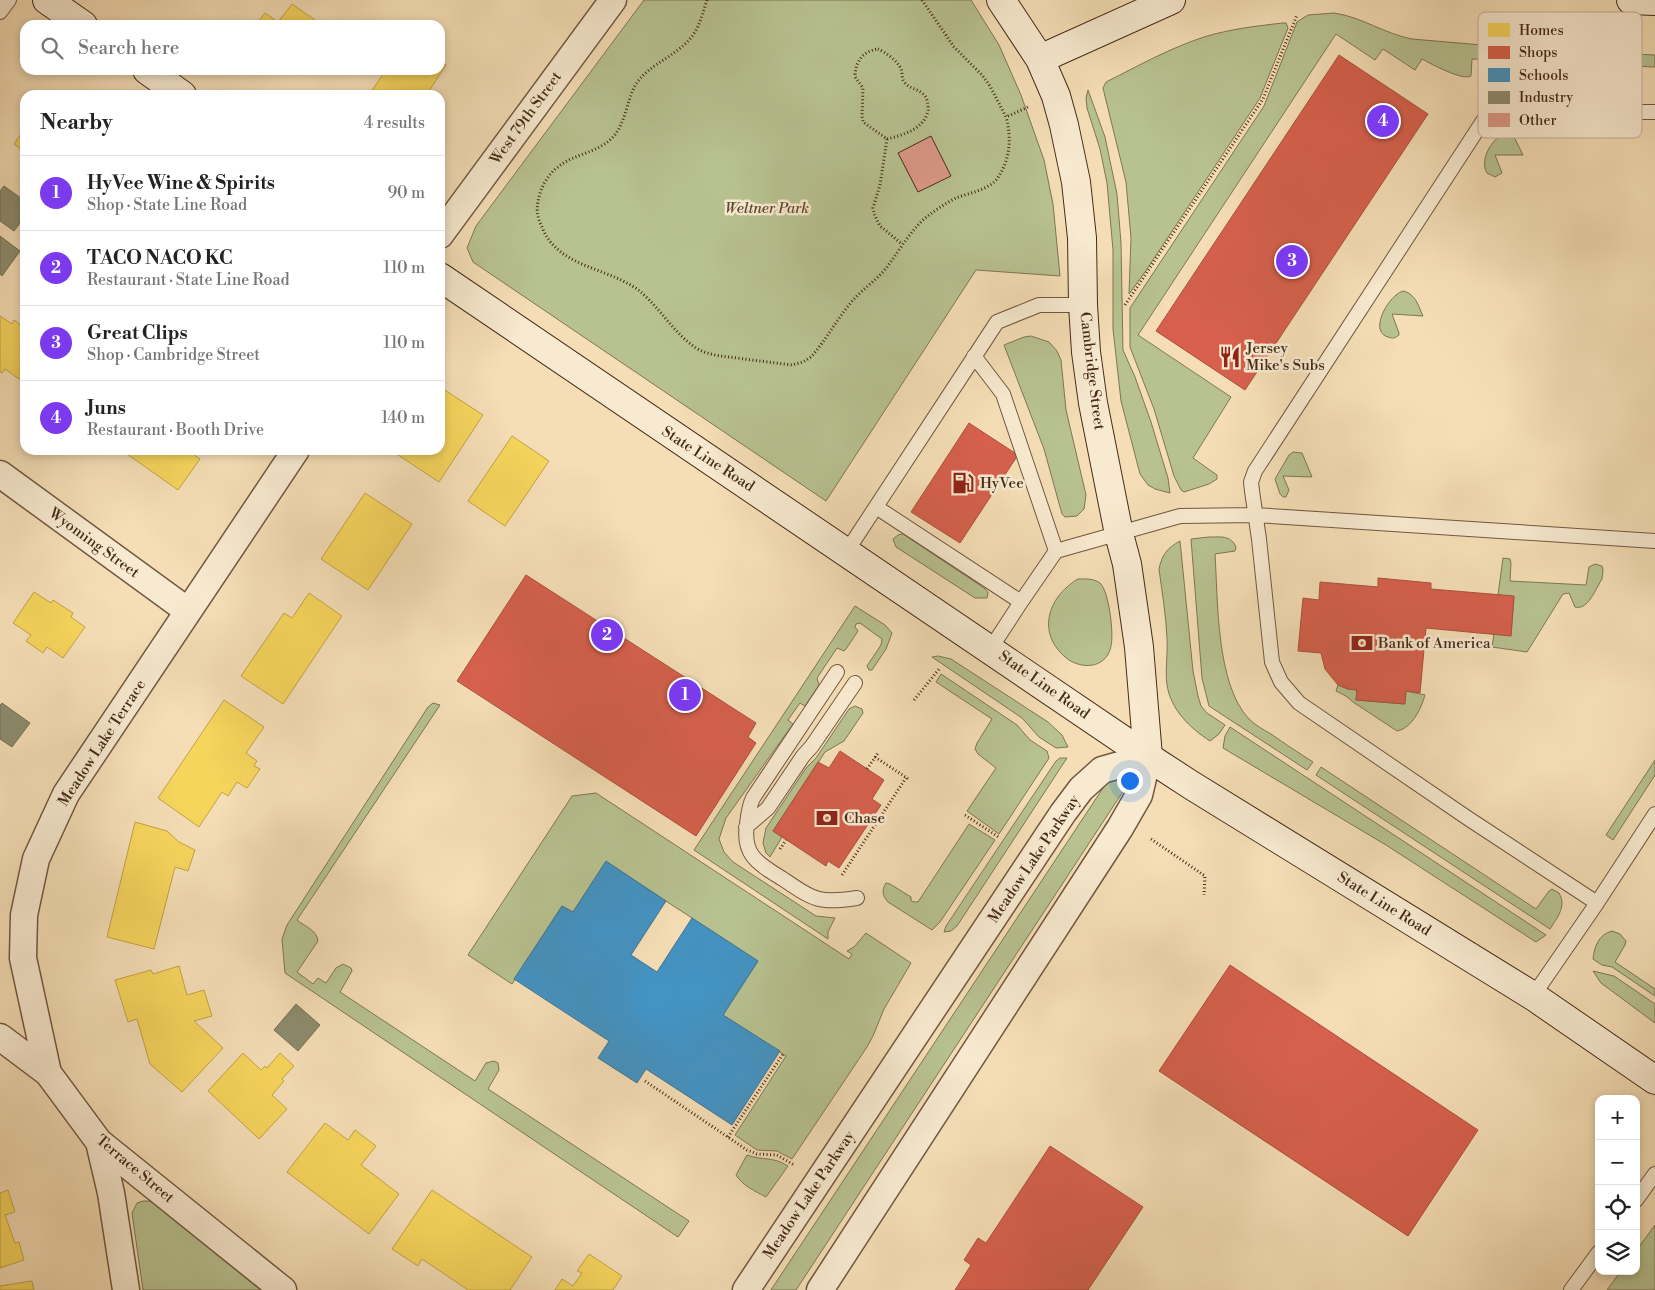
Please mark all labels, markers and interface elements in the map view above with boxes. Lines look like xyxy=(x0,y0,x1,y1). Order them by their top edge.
legend xyxy=(1478,12,1642,138)
search box xyxy=(20,20,445,75)
text: Homes xyxy=(1519,22,1564,40)
icon: search xyxy=(38,34,66,62)
text: Search here xyxy=(78,36,179,60)
text: Shops xyxy=(1519,44,1557,62)
street label: West 79th Street xyxy=(485,67,566,169)
text: Schools xyxy=(1519,67,1568,85)
text: Industry xyxy=(1519,89,1573,107)
pin: 4 xyxy=(1367,102,1399,140)
text: Nearby xyxy=(40,110,113,136)
text: Other xyxy=(1519,112,1557,130)
text: 4 results xyxy=(364,113,425,133)
text: HyVee Wine & Spirits xyxy=(87,171,275,195)
text: 1 xyxy=(52,183,60,203)
text: 90 m xyxy=(387,183,425,203)
text: Shop · State Line Road xyxy=(87,195,247,215)
park label: Weltner Park xyxy=(725,199,809,218)
pin: 3 xyxy=(1276,242,1308,280)
text: TACO NACO KC xyxy=(87,246,233,270)
text: 2 xyxy=(51,258,61,278)
text: 110 m xyxy=(383,258,425,278)
text: Restaurant · State Line Road xyxy=(87,270,290,290)
street label: Cambridge Street xyxy=(1075,311,1109,432)
text: Great Clips xyxy=(87,321,188,345)
text: 3 xyxy=(51,333,61,353)
text: 110 m xyxy=(383,333,425,353)
place label: Jersey Mike's Subs xyxy=(1245,339,1325,375)
restaurant icon: Jersey Mike's Subs xyxy=(1217,344,1243,370)
text: Shop · Cambridge Street xyxy=(87,345,260,365)
text: Juns xyxy=(87,396,126,420)
text: 4 xyxy=(51,408,61,428)
text: 140 m xyxy=(381,408,425,428)
text: Restaurant · Booth Drive xyxy=(87,420,264,440)
street label: State Line Road xyxy=(658,422,758,496)
fuel station icon: HyVee xyxy=(950,470,976,496)
place label: HyVee xyxy=(980,474,1024,493)
street label: Wyoming Street xyxy=(44,503,144,583)
pin: 2 xyxy=(591,616,623,654)
bank icon: Bank of America xyxy=(1349,630,1375,656)
place label: Bank of America xyxy=(1377,634,1491,653)
street label: State Line Road xyxy=(995,647,1094,724)
street label: Meadow Lake Terrace xyxy=(54,676,150,810)
pin: 1 xyxy=(669,676,701,714)
your location xyxy=(1117,768,1143,794)
street label: Meadow Lake Parkway xyxy=(984,791,1084,927)
bank icon: Chase xyxy=(814,805,840,831)
place label: Chase xyxy=(844,809,885,828)
street label: State Line Road xyxy=(1334,868,1435,941)
map controls xyxy=(1595,1095,1640,1275)
button: + xyxy=(1595,1095,1640,1140)
street label: Meadow Lake Parkway xyxy=(759,1127,859,1263)
street label: Terrace Street xyxy=(92,1131,179,1208)
button: − xyxy=(1595,1140,1640,1185)
button: locate xyxy=(1595,1185,1640,1230)
button: layers xyxy=(1595,1230,1640,1275)

